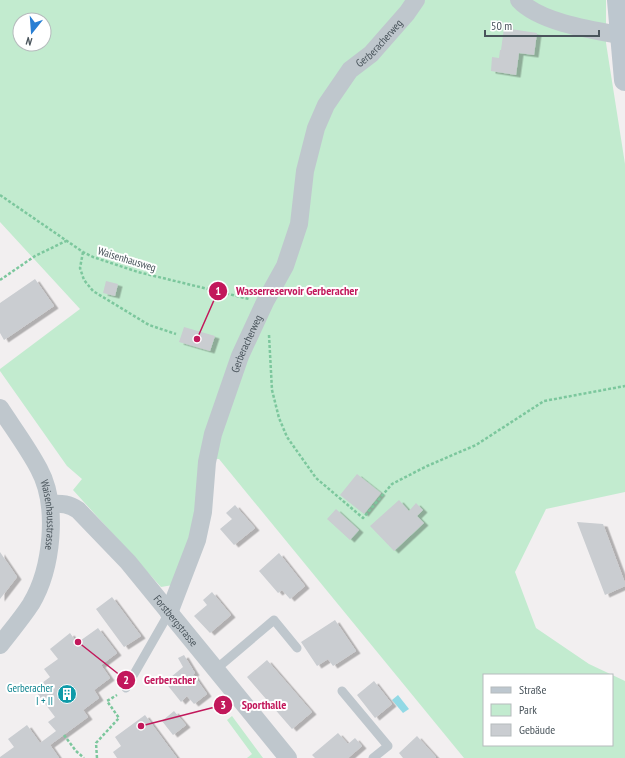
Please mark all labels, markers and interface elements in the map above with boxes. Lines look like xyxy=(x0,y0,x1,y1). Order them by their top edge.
north arrow xyxy=(12,12,52,52)
scale bar xyxy=(485,12,599,38)
street label: Gerberacherweg xyxy=(353,16,406,70)
text: 50 m xyxy=(491,18,512,33)
text: N xyxy=(24,34,34,49)
street label: Waisenhausweg xyxy=(96,244,158,275)
callout: Wasserreservoir Gerberacher xyxy=(208,279,366,303)
text: 1 xyxy=(215,283,221,298)
text: Wasserreservoir Gerberacher xyxy=(235,283,359,298)
street label: Gerberacherweg xyxy=(228,312,265,374)
street label: Waisenhausstrasse xyxy=(37,478,58,552)
street label: Forstbergstrasse xyxy=(151,592,201,649)
callout: Gerberacher xyxy=(116,668,204,692)
text: 2 xyxy=(123,672,129,687)
text: Gerberacher xyxy=(144,672,196,687)
legend xyxy=(483,674,613,746)
place label: Gerberacher I + II xyxy=(7,681,53,708)
text: Straße xyxy=(519,682,546,697)
building icon: Gerberacher I + II xyxy=(56,683,78,705)
callout: Sporthalle xyxy=(213,693,294,717)
text: 3 xyxy=(220,697,226,712)
text: Sporthalle xyxy=(242,697,286,712)
text: Park xyxy=(519,702,537,717)
text: Gebäude xyxy=(519,722,555,737)

